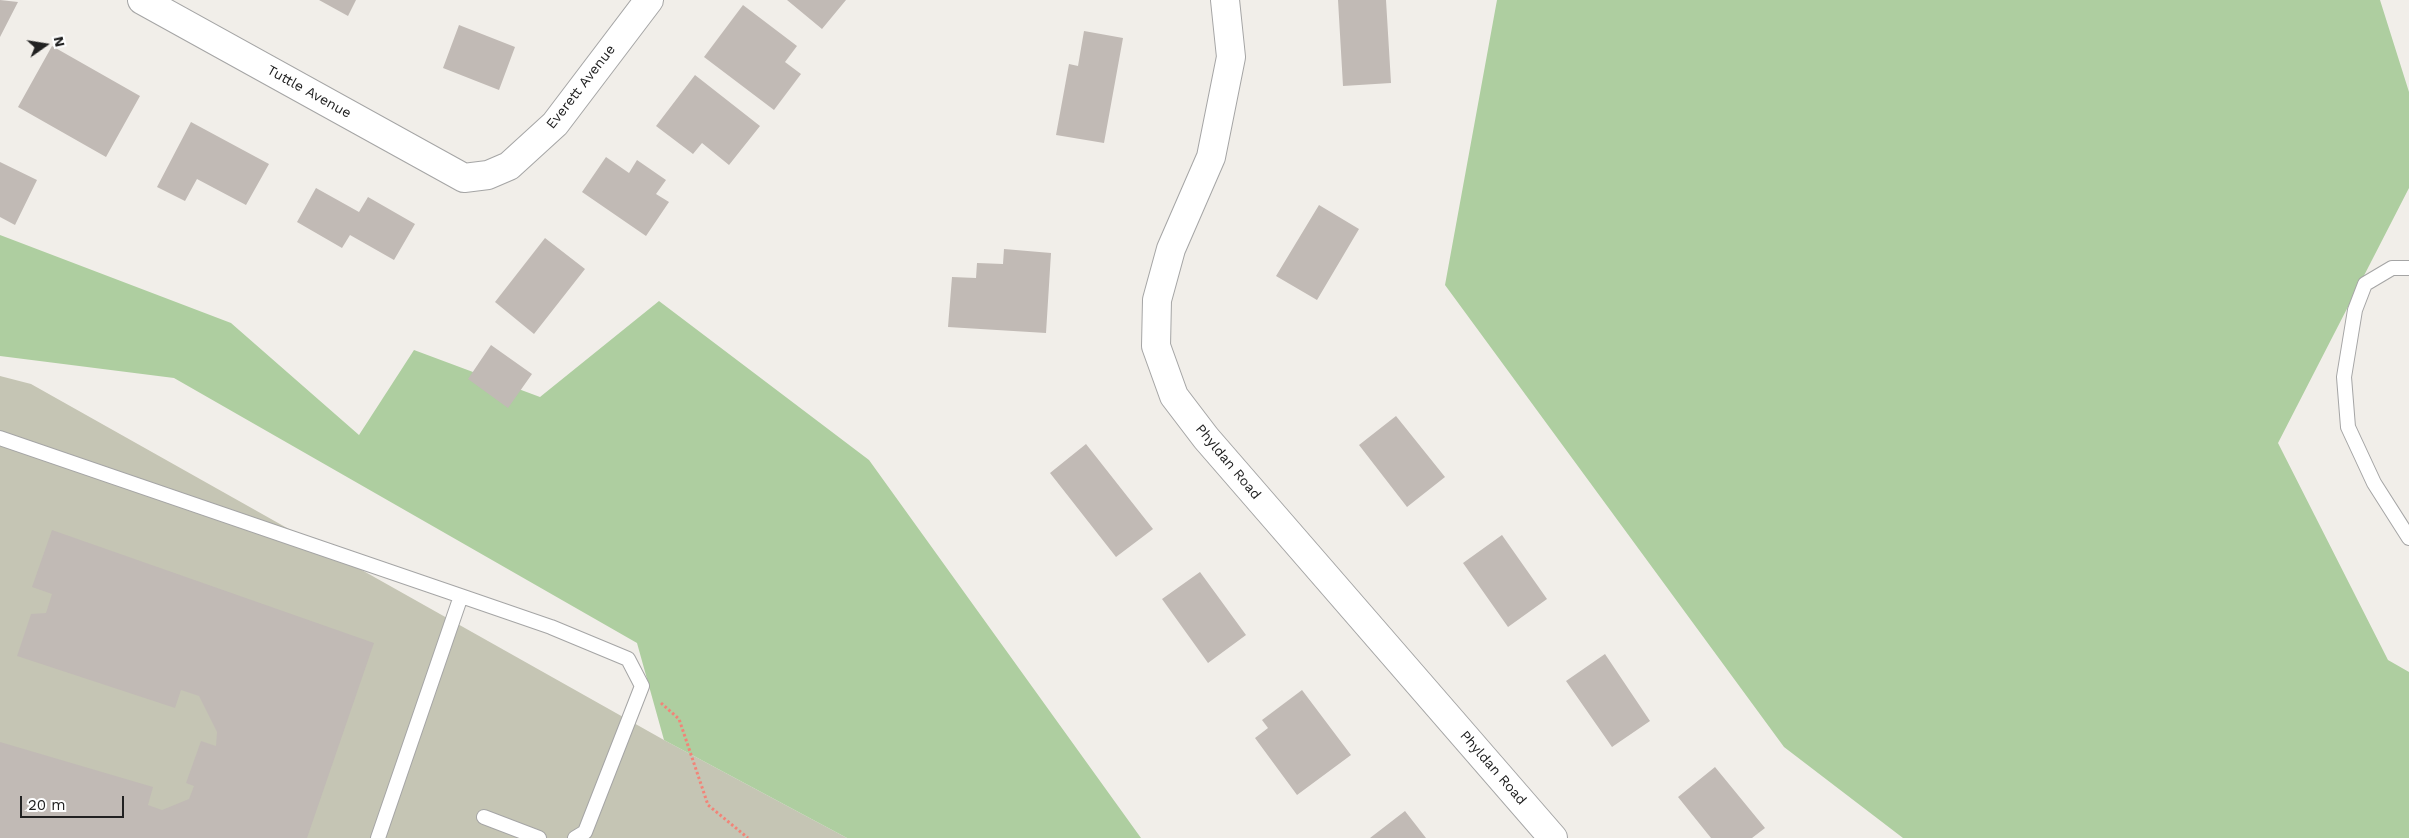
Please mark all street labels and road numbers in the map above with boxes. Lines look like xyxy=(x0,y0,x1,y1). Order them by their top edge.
street label: Everett Avenue xyxy=(543,42,619,132)
street label: Tuttle Avenue xyxy=(264,62,354,122)
street label: Phyldan Road xyxy=(1192,421,1264,503)
street label: Phyldan Road xyxy=(1456,727,1530,809)

